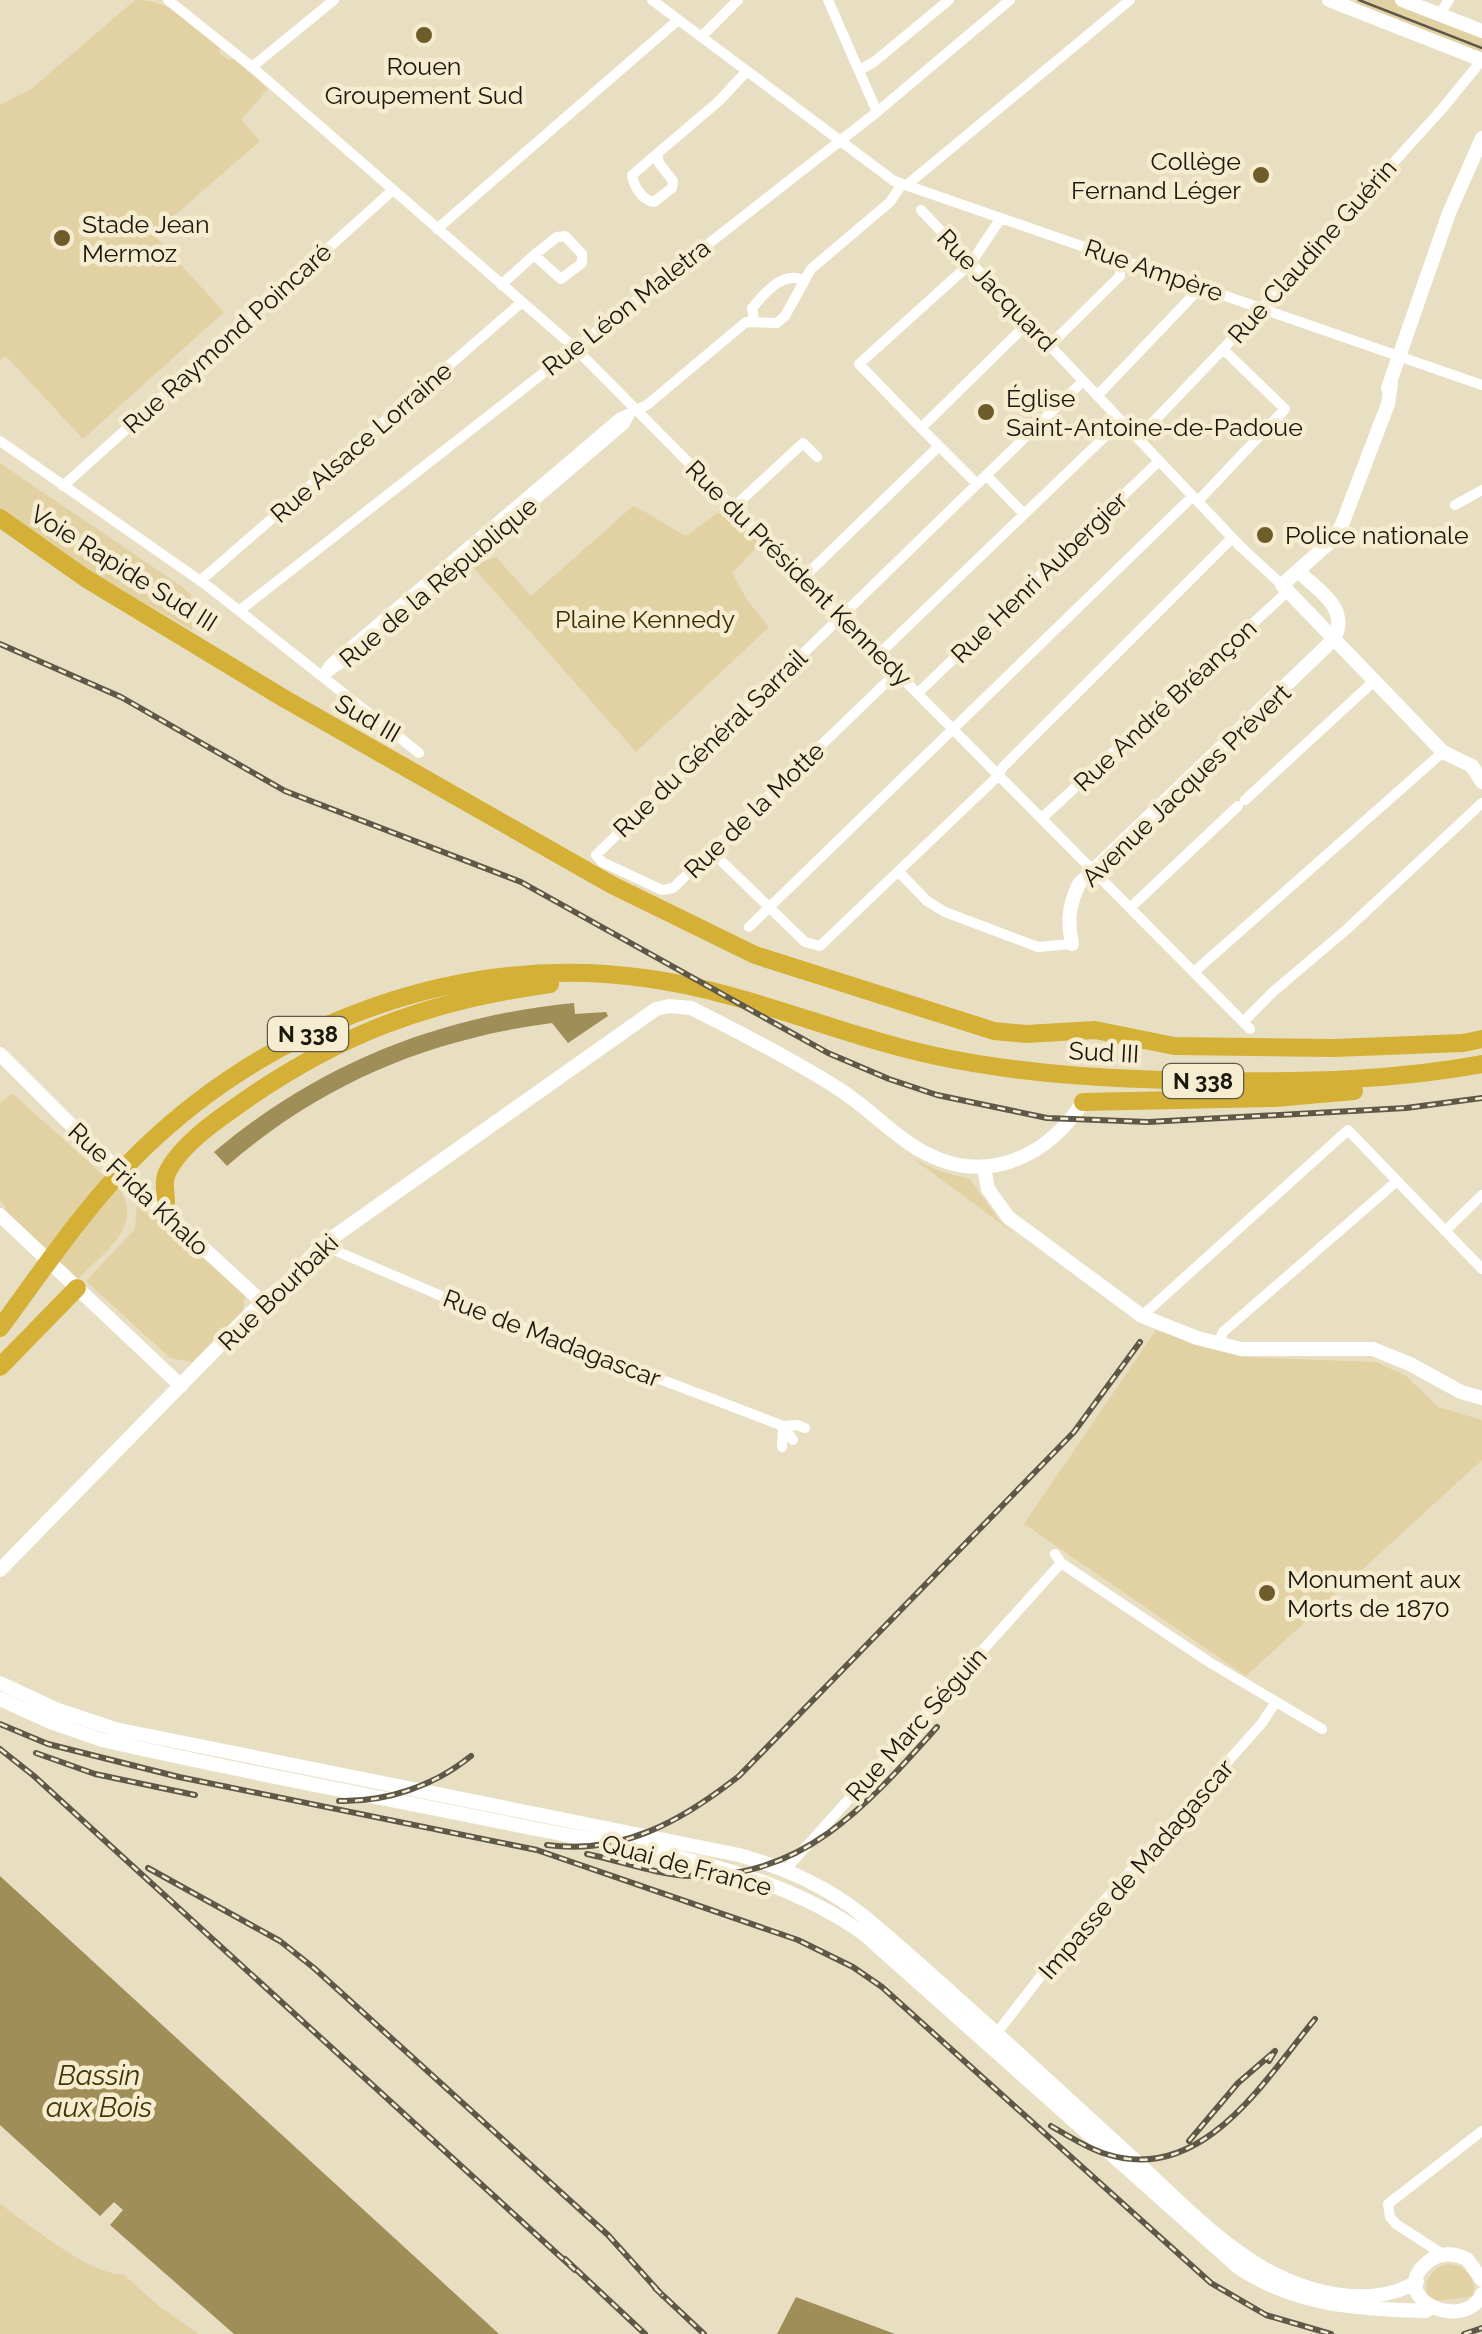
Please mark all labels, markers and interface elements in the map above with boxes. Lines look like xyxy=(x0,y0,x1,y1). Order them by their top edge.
marker: Rouen Groupement Sud xyxy=(413,24,435,46)
place label: Rouen Groupement Sud xyxy=(325,51,523,110)
place label: Collège Fernand Léger xyxy=(1071,146,1241,205)
street label: Rue Claudine Guérin xyxy=(1221,153,1403,349)
marker: Collège Fernand Léger xyxy=(1250,164,1272,186)
place label: Stade Jean Mermoz xyxy=(82,209,210,268)
street label: Rue Jacquard xyxy=(931,223,1063,357)
marker: Stade Jean Mermoz xyxy=(51,227,73,249)
street label: Rue Léon Maletra xyxy=(536,232,716,382)
street label: Rue Ampère xyxy=(1081,232,1227,308)
street label: Rue Raymond Poincaré xyxy=(117,237,337,439)
street label: Rue Alsace Lorraine xyxy=(264,355,458,529)
place label: Église Saint-Antoine-de-Padoue xyxy=(1006,383,1303,442)
marker: Église Saint-Antoine-de-Padoue xyxy=(975,401,997,423)
street label: Rue du Président Kennedy xyxy=(680,454,919,693)
street label: Rue Henri Aubergier xyxy=(945,485,1134,669)
street label: Rue de la République xyxy=(333,491,543,673)
street label: Voie Rapide Sud III xyxy=(25,498,223,638)
place label: Police nationale xyxy=(1285,520,1469,550)
marker: Police nationale xyxy=(1254,524,1276,546)
park label: Plaine Kennedy xyxy=(555,604,735,634)
street label: Rue André Bréançon xyxy=(1067,613,1263,797)
street label: Rue du Général Sarrail xyxy=(607,643,813,843)
street label: Avenue Jacques Prévert xyxy=(1075,677,1297,893)
street label: Sud III xyxy=(330,687,406,749)
street label: Rue de la Motte xyxy=(678,736,830,884)
road number: N 338 xyxy=(268,1017,348,1051)
street label: Sud III xyxy=(1068,1035,1140,1069)
road number: N 338 xyxy=(1163,1064,1243,1098)
street label: Rue Frida Khalo xyxy=(62,1116,216,1262)
street label: Rue Bourbaki xyxy=(212,1227,344,1357)
street label: Rue de Madagascar xyxy=(439,1283,665,1393)
place label: Monument aux Morts de 1870 xyxy=(1287,1564,1461,1623)
marker: Monument aux Morts de 1870 xyxy=(1256,1582,1278,1604)
street label: Rue Marc Séguin xyxy=(839,1641,993,1807)
street label: Impasse de Madagascar xyxy=(1032,1753,1240,1985)
street label: Quai de France xyxy=(599,1828,775,1902)
water label: Bassin aux Bois xyxy=(46,2059,152,2124)

